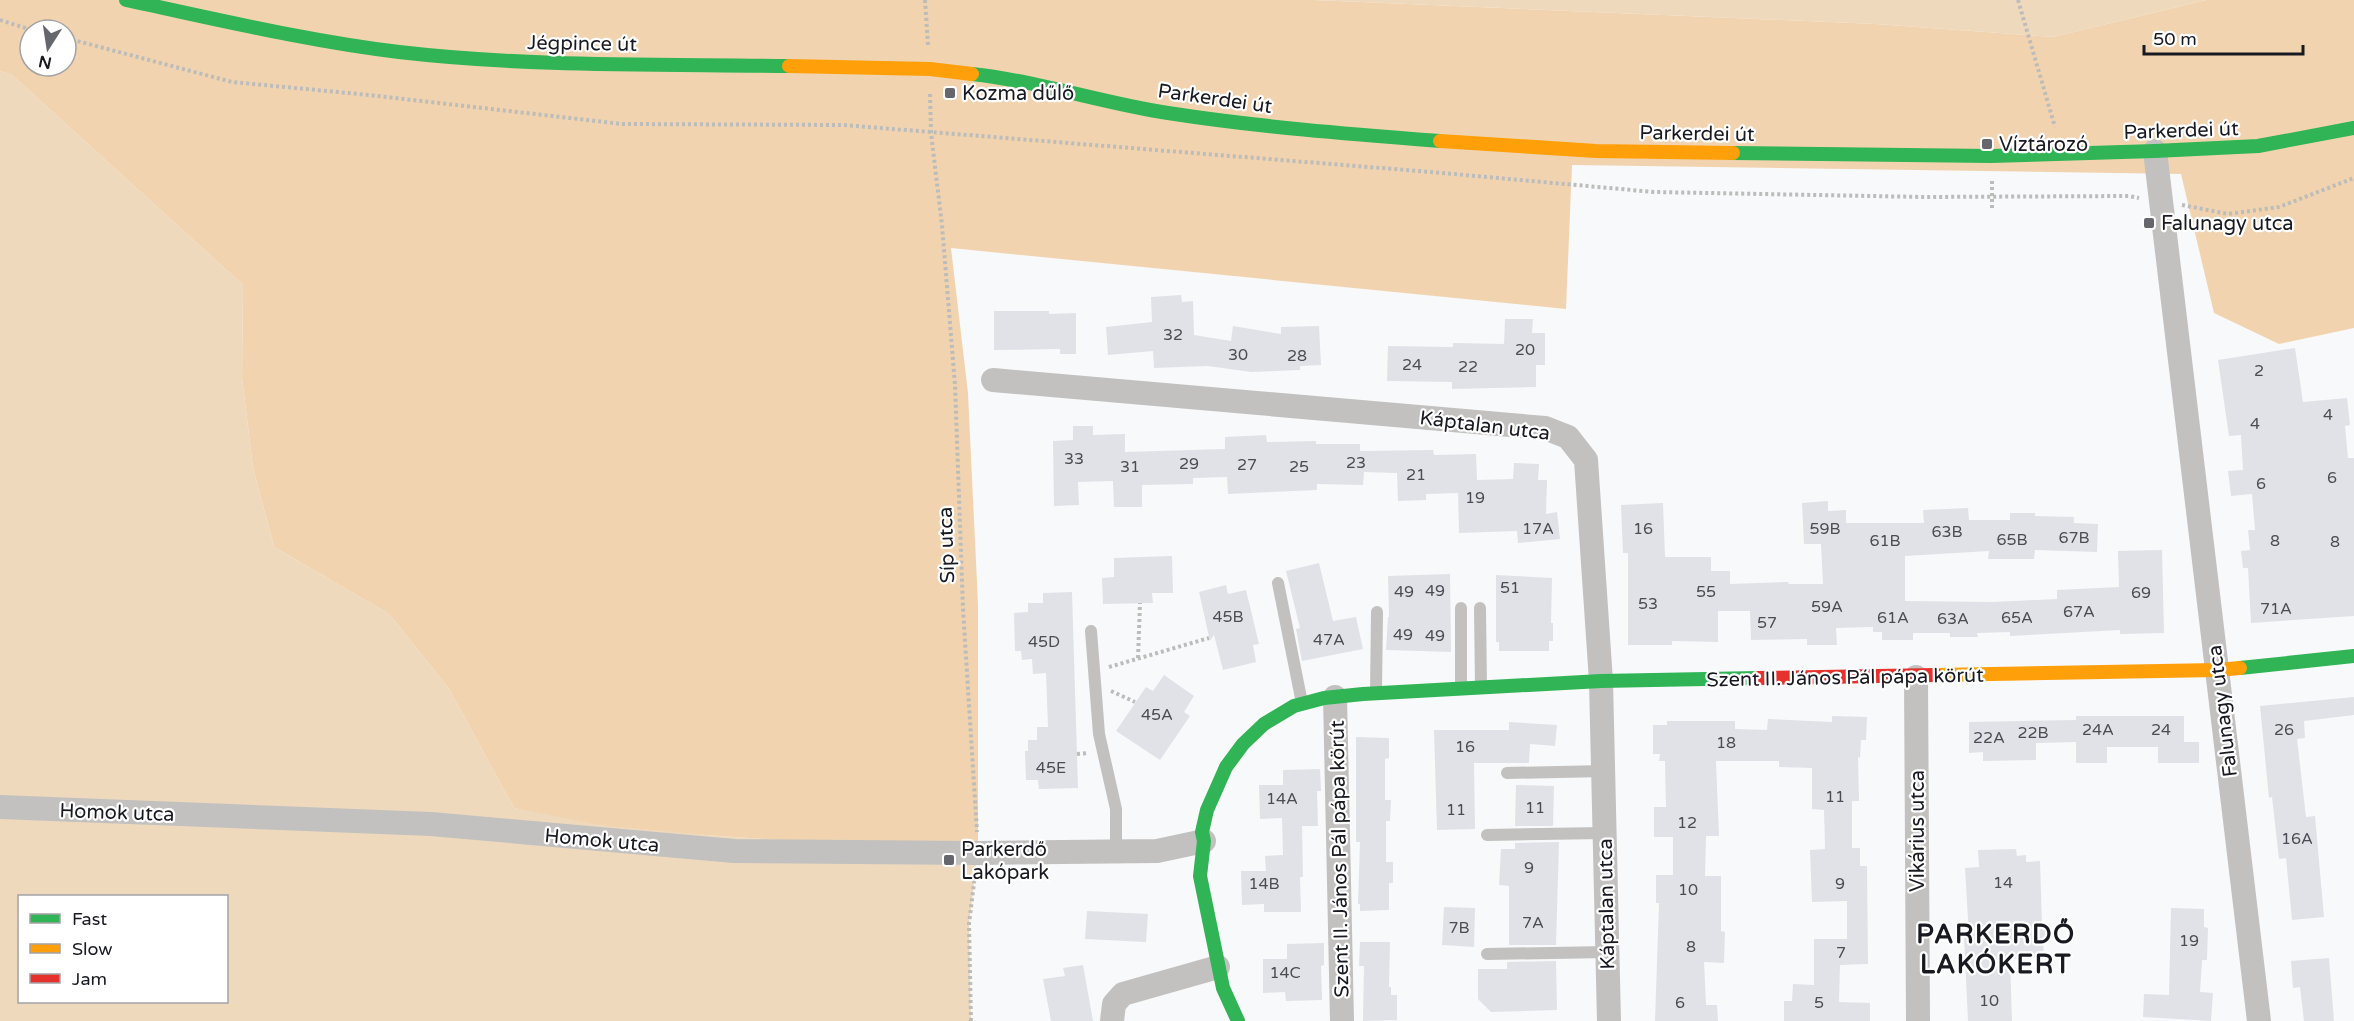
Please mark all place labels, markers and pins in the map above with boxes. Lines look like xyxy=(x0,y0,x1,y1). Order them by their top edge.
place label: Kozma dűlő xyxy=(962,82,1074,106)
marker: Kozma dűlő xyxy=(943,86,957,100)
place label: Víztározó xyxy=(1999,133,2088,157)
marker: Víztározó xyxy=(1980,137,1994,151)
place label: Falunagy utca xyxy=(2161,212,2294,236)
marker: Falunagy utca xyxy=(2142,216,2156,230)
place label: Parkerdő Lakópark xyxy=(961,838,1049,885)
marker: Parkerdő Lakópark xyxy=(942,853,956,867)

